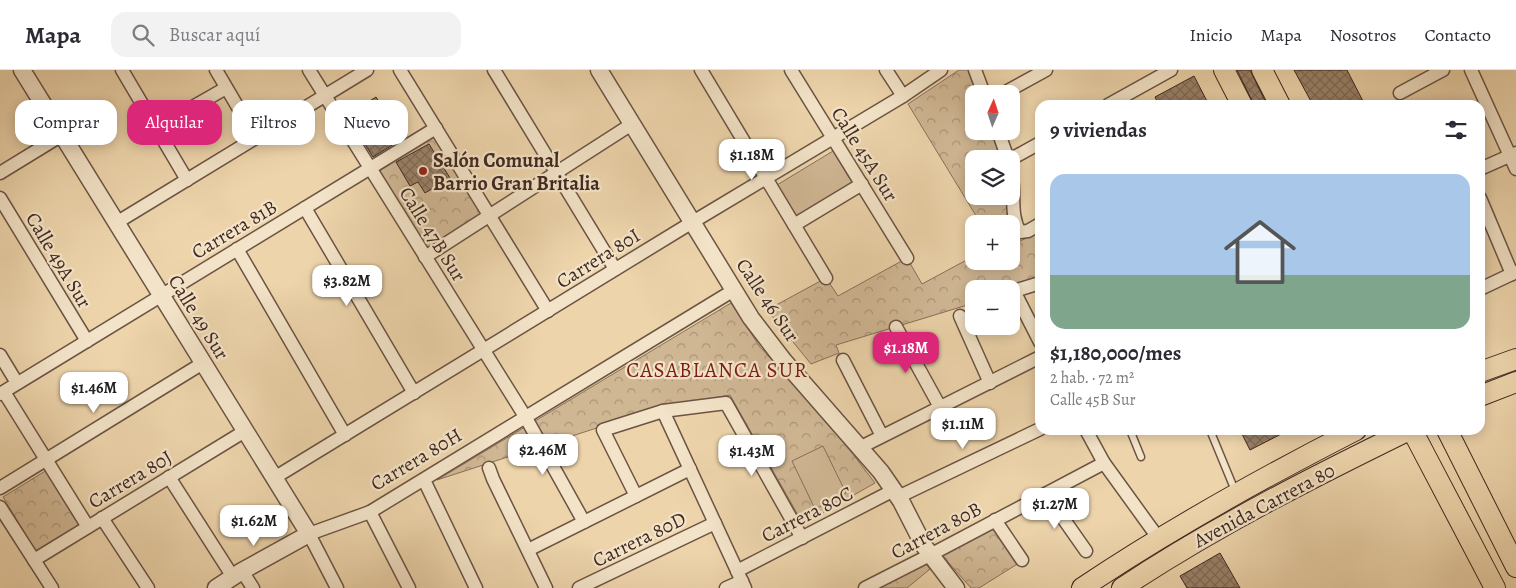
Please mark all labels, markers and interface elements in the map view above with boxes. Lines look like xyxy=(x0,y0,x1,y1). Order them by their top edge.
search box xyxy=(111,12,461,57)
text: Mapa xyxy=(25,19,81,51)
icon: search xyxy=(129,21,157,49)
text: Buscar aquí xyxy=(169,22,260,48)
text: Inicio xyxy=(1189,23,1232,47)
text: Mapa xyxy=(1260,23,1302,47)
text: Nosotros xyxy=(1330,23,1396,47)
text: Contacto xyxy=(1424,23,1491,47)
north arrow xyxy=(965,85,1020,140)
map controls xyxy=(965,85,1020,335)
chip: Comprar xyxy=(15,100,117,145)
chip: Alquilar xyxy=(127,100,222,145)
chip: Filtros xyxy=(232,100,315,145)
chip: Nuevo xyxy=(325,100,408,145)
street label: Calle 45A Sur xyxy=(825,102,905,207)
text: 9 viviendas xyxy=(1050,116,1147,144)
icon: filters xyxy=(1442,116,1470,144)
pin: $1.18M xyxy=(711,138,793,181)
text: $1.18M xyxy=(730,144,774,166)
place label: Salón Comunal Barrio Gran Britalia xyxy=(433,147,600,197)
button: layers xyxy=(965,150,1020,205)
marker: Salón Comunal Barrio Gran Britalia xyxy=(417,165,429,177)
street label: Calle 47B Sur xyxy=(393,182,473,287)
street label: Carrera 81B xyxy=(187,193,282,266)
street label: Calle 49A Sur xyxy=(19,207,98,314)
icon: home xyxy=(1215,207,1305,297)
button: + xyxy=(965,215,1020,270)
street label: Carrera 80I xyxy=(551,222,645,295)
street label: Calle 46 Sur xyxy=(730,253,806,348)
pin: $3.82M xyxy=(306,264,388,307)
street label: Calle 49 Sur xyxy=(162,270,236,365)
text: $3.82M xyxy=(323,270,371,292)
button: − xyxy=(965,280,1020,335)
pin: $1.18M xyxy=(865,332,947,374)
text: $1.18M xyxy=(884,337,928,359)
text: $1,180,000/mes xyxy=(1050,339,1181,367)
district label: CASABLANCA SUR xyxy=(626,356,808,384)
text: 2 hab. · 72 m² xyxy=(1050,367,1134,389)
pin: $1.46M xyxy=(53,372,135,414)
text: $1.46M xyxy=(71,377,117,399)
text: Calle 45B Sur xyxy=(1050,389,1136,411)
pin: $1.11M xyxy=(922,408,1004,450)
text: $1.11M xyxy=(942,413,984,435)
street label: Carrera 80H xyxy=(366,422,467,497)
pin: $2.46M xyxy=(502,434,584,476)
pin: $1.43M xyxy=(711,434,793,477)
text: $2.46M xyxy=(519,439,567,461)
text: $1.43M xyxy=(729,440,775,462)
street label: Carrera 80J xyxy=(83,444,177,515)
street label: Avenida Carrera 80 xyxy=(1188,457,1340,555)
street label: Carrera 80C xyxy=(757,480,858,549)
pin: $1.27M xyxy=(1014,488,1096,530)
text: $1.27M xyxy=(1032,493,1078,515)
street label: Carrera 80B xyxy=(886,495,986,566)
pin: $1.62M xyxy=(213,504,295,547)
street label: Carrera 80D xyxy=(588,505,691,574)
text: $1.62M xyxy=(231,510,277,532)

